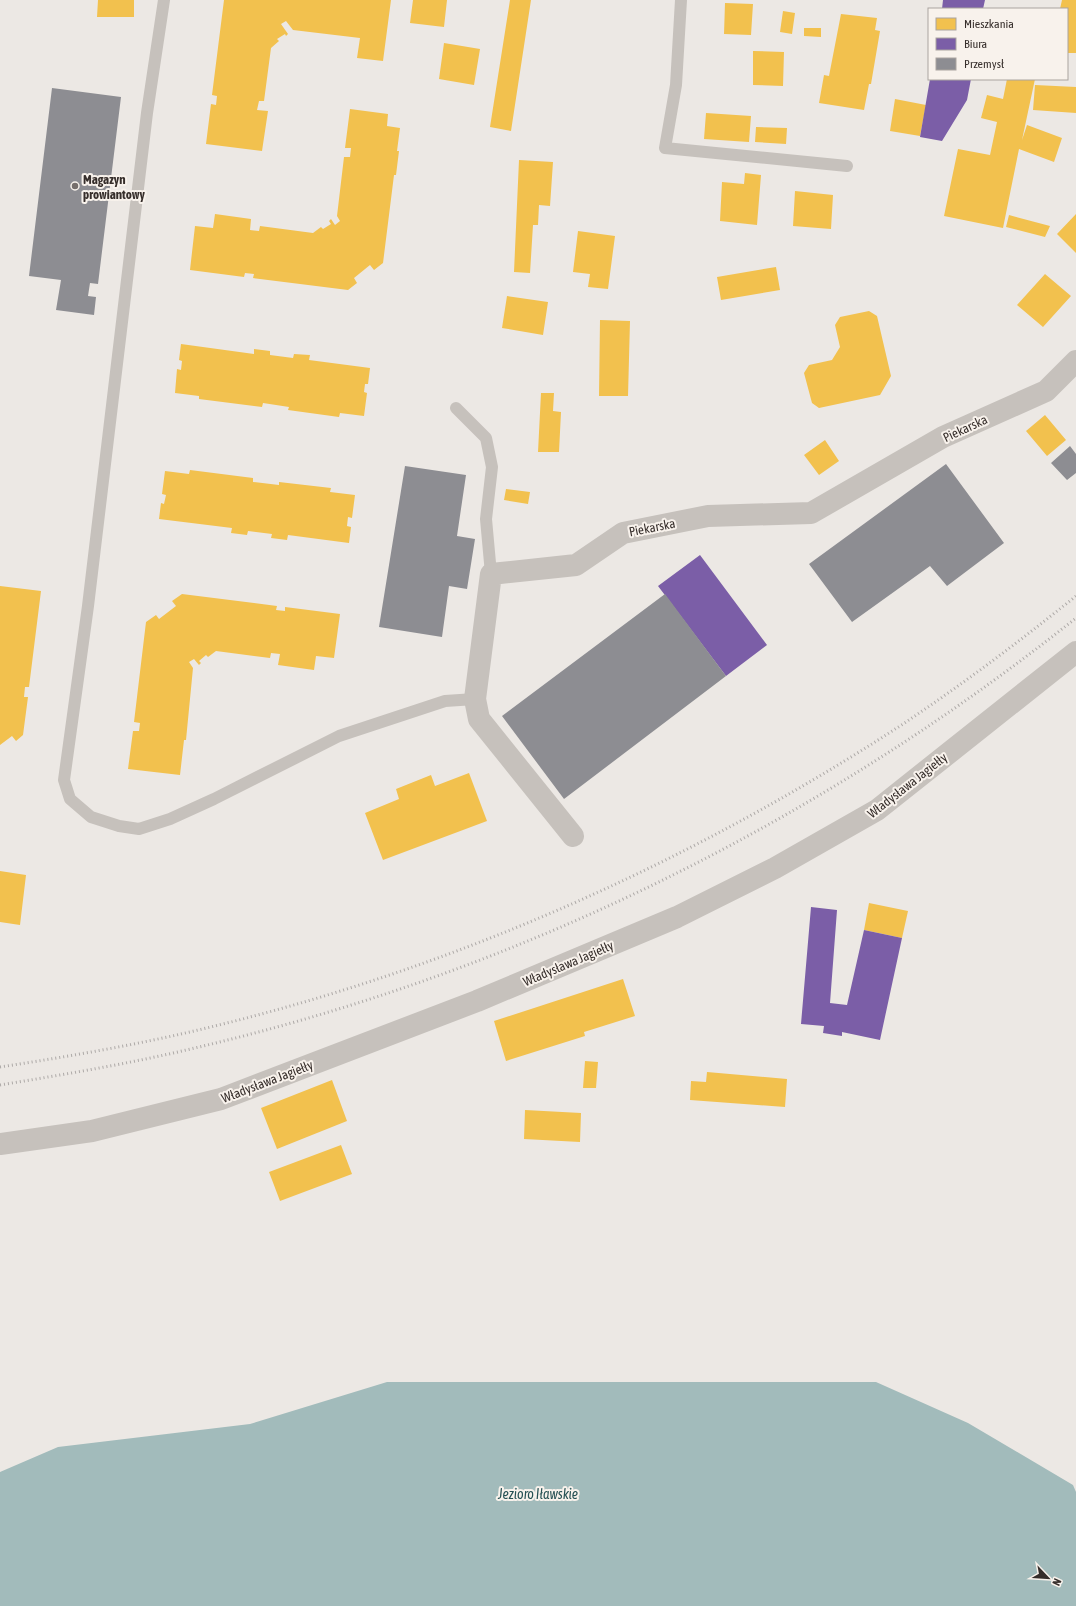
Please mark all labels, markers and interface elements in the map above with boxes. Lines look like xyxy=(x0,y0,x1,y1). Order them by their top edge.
legend xyxy=(928,8,1068,80)
text: Mieszkania xyxy=(964,17,1014,31)
text: Biura xyxy=(964,37,987,51)
text: Przemysł xyxy=(964,57,1005,71)
place label: Magazyn prowiantowy xyxy=(83,172,145,202)
marker: Magazyn prowiantowy xyxy=(70,181,80,191)
street label: Piekarska xyxy=(941,412,990,445)
street label: Piekarska xyxy=(628,516,677,539)
street label: Władysława Jagiełły xyxy=(865,749,951,821)
street label: Władysława Jagiełły xyxy=(521,937,616,989)
street label: Władysława Jagiełły xyxy=(219,1057,316,1106)
water label: Jezioro Iławskie xyxy=(497,1486,578,1502)
north arrow xyxy=(1028,1558,1068,1598)
text: N xyxy=(1050,1577,1064,1588)

